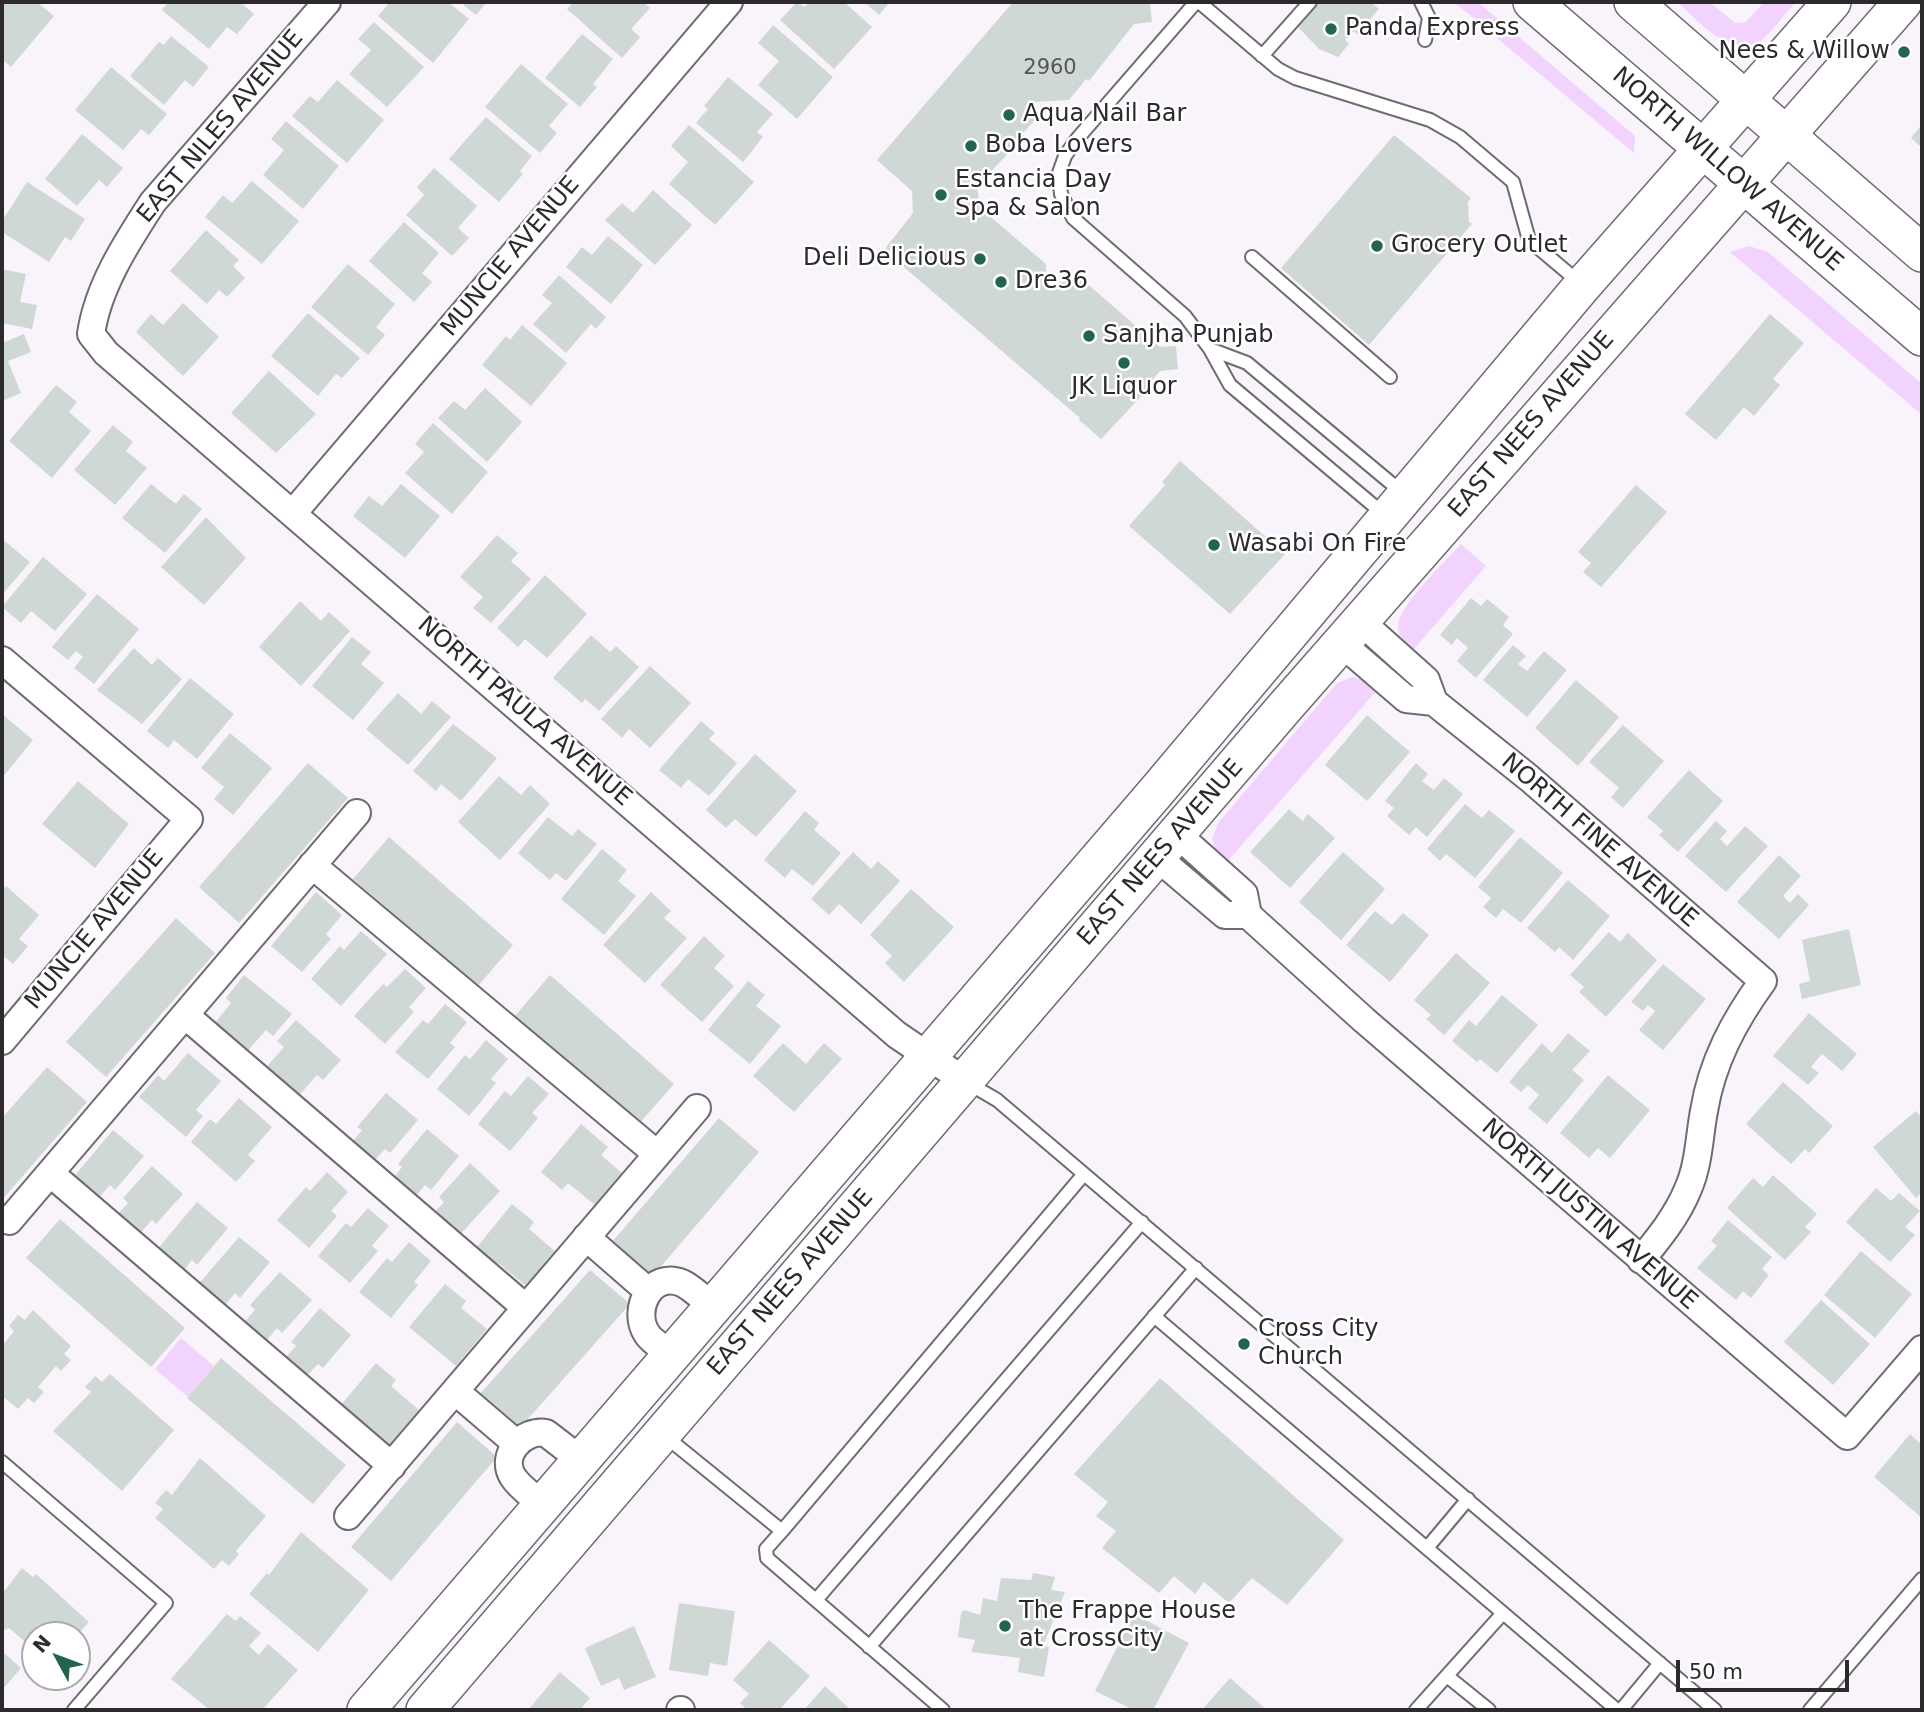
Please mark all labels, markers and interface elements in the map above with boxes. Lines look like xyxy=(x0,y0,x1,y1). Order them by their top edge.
place label: Panda Express xyxy=(1345,15,1520,43)
marker: Panda Express xyxy=(1323,21,1339,37)
street label: EAST NILES AVENUE xyxy=(132,25,310,229)
place label: Nees & Willow xyxy=(1719,38,1890,66)
marker: Nees & Willow xyxy=(1896,44,1912,60)
house number: 2960 xyxy=(1023,56,1077,82)
street label: NORTH WILLOW AVENUE xyxy=(1606,62,1848,278)
place label: Aqua Nail Bar xyxy=(1023,101,1186,129)
marker: Aqua Nail Bar xyxy=(1001,107,1017,123)
place label: Boba Lovers xyxy=(985,132,1133,160)
marker: Boba Lovers xyxy=(963,138,979,154)
place label: Estancia Day Spa & Salon xyxy=(955,167,1112,223)
street label: MUNCIE AVENUE xyxy=(436,171,586,343)
marker: Estancia Day Spa & Salon xyxy=(933,187,949,203)
place label: Grocery Outlet xyxy=(1391,232,1568,260)
marker: Grocery Outlet xyxy=(1369,238,1385,254)
place label: Deli Delicious xyxy=(803,245,966,273)
marker: Deli Delicious xyxy=(972,251,988,267)
place label: Dre36 xyxy=(1015,268,1088,296)
marker: Dre36 xyxy=(993,274,1009,290)
place label: Sanjha Punjab xyxy=(1103,322,1273,350)
street label: EAST NEES AVENUE xyxy=(1443,326,1621,524)
marker: Sanjha Punjab xyxy=(1081,328,1097,344)
marker: JK Liquor xyxy=(1116,355,1132,371)
place label: JK Liquor xyxy=(1071,374,1177,402)
place label: Wasabi On Fire xyxy=(1228,531,1406,559)
marker: Wasabi On Fire xyxy=(1206,537,1222,553)
street label: NORTH PAULA AVENUE xyxy=(411,611,637,813)
street label: NORTH FINE AVENUE xyxy=(1495,748,1703,934)
street label: EAST NEES AVENUE xyxy=(1072,754,1250,952)
street label: MUNCIE AVENUE xyxy=(20,844,170,1016)
street label: NORTH JUSTIN AVENUE xyxy=(1475,1113,1703,1317)
street label: EAST NEES AVENUE xyxy=(702,1184,880,1382)
place label: Cross City Church xyxy=(1258,1316,1378,1372)
marker: Cross City Church xyxy=(1236,1336,1252,1352)
place label: The Frappe House at CrossCity xyxy=(1019,1598,1236,1654)
marker: The Frappe House at CrossCity xyxy=(997,1618,1013,1634)
north arrow xyxy=(21,1621,91,1691)
text: N xyxy=(28,1630,55,1657)
scale bar xyxy=(1679,1646,1852,1690)
text: 50 m xyxy=(1689,1660,1743,1684)

